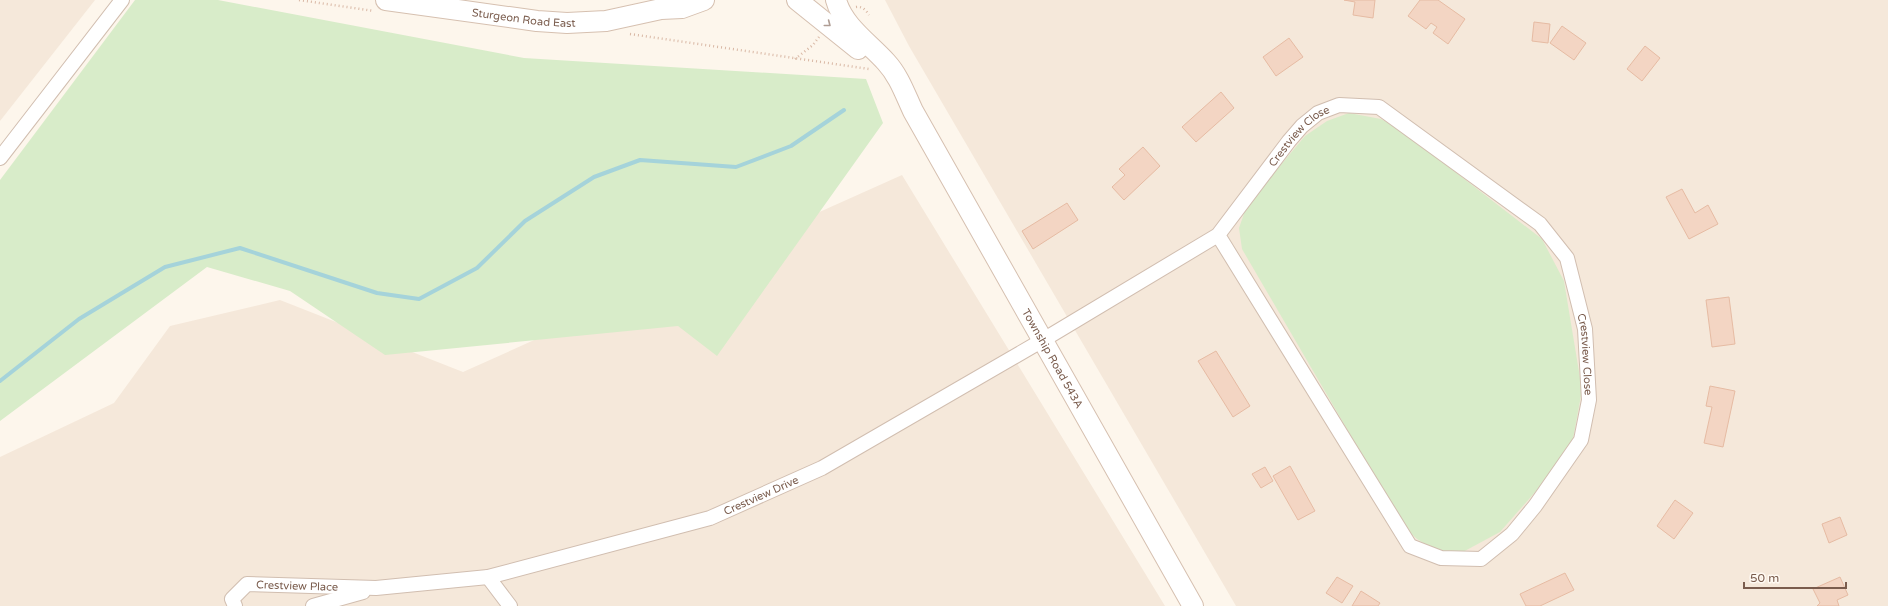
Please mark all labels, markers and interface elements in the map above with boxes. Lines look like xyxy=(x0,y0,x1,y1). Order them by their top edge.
street label: Sturgeon Road East xyxy=(471,6,576,30)
one-way arrow xyxy=(824,19,831,27)
street label: Crestview Close xyxy=(1266,103,1331,169)
street label: Township Road 543A xyxy=(1019,307,1086,411)
street label: Crestview Close xyxy=(1574,312,1595,396)
street label: Crestview Drive xyxy=(722,473,801,518)
scale bar xyxy=(1744,564,1846,590)
text: 50 m xyxy=(1750,571,1779,585)
street label: Crestview Place xyxy=(256,578,338,594)

